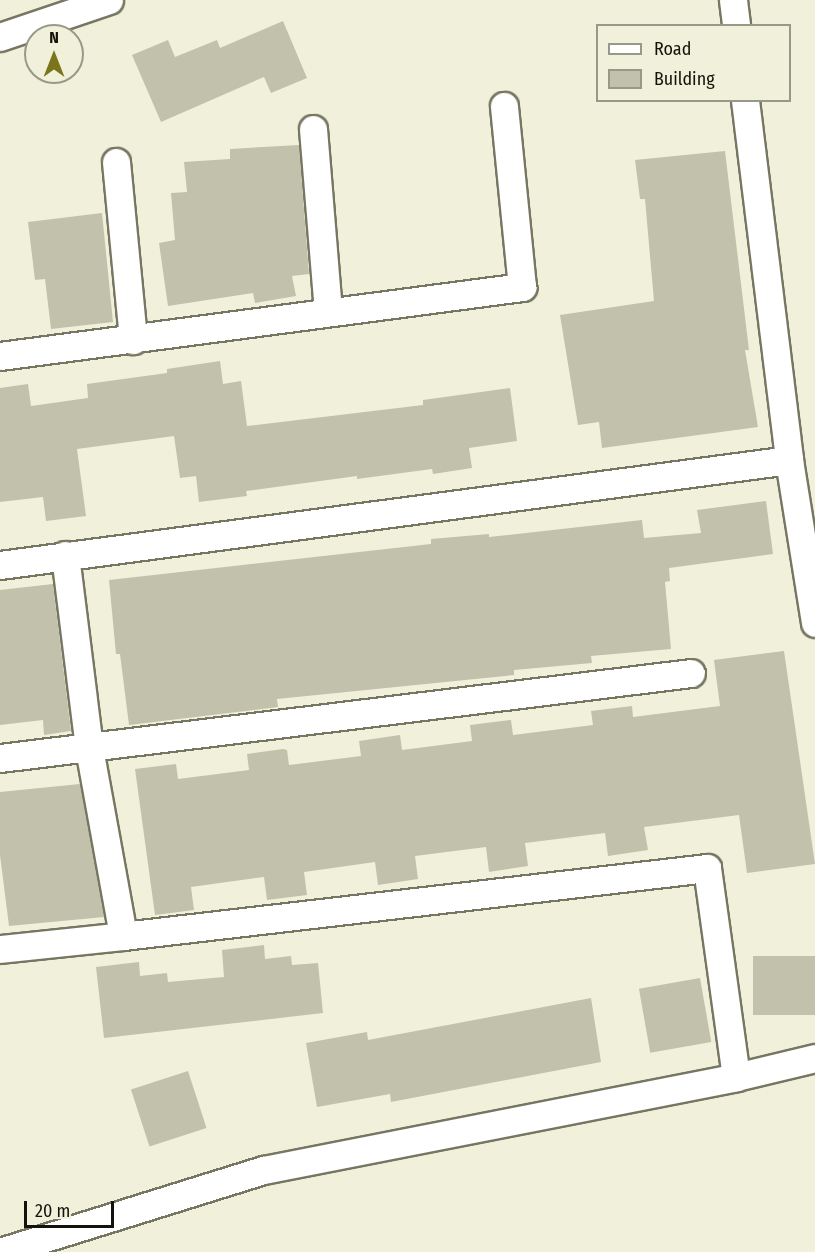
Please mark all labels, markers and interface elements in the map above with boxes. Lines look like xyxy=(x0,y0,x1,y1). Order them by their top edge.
north arrow xyxy=(24,24,84,84)
legend xyxy=(596,24,791,102)
text: N xyxy=(49,28,59,47)
text: Road xyxy=(654,38,691,60)
text: Building xyxy=(654,68,715,90)
scale bar xyxy=(27,1189,117,1227)
text: 20 m xyxy=(35,1200,70,1222)

